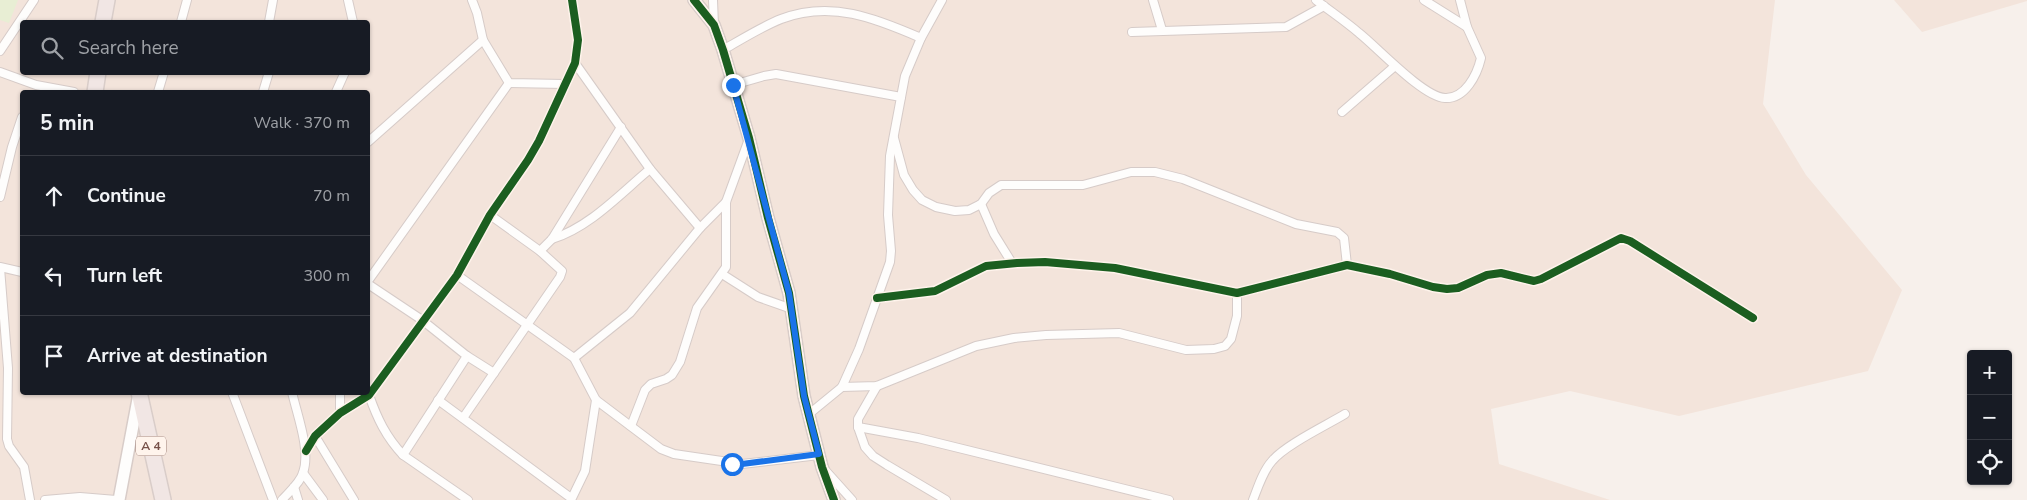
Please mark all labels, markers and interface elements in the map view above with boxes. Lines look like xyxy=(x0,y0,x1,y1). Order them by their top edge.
search box xyxy=(20,20,370,75)
icon: search xyxy=(38,34,66,62)
text: Search here xyxy=(78,35,179,61)
route end xyxy=(722,74,745,97)
text: 5 min xyxy=(40,109,94,137)
text: Walk · 370 m xyxy=(254,112,350,134)
icon: ahead xyxy=(40,182,68,210)
text: Continue xyxy=(87,183,166,209)
text: 70 m xyxy=(313,185,350,207)
icon: left xyxy=(40,262,68,290)
text: Turn left xyxy=(87,263,162,289)
text: 300 m xyxy=(303,265,350,287)
icon: arrive xyxy=(40,342,68,370)
text: Arrive at destination xyxy=(87,343,268,369)
map controls xyxy=(1967,350,2012,485)
button: + xyxy=(1967,350,2012,395)
button: − xyxy=(1967,395,2012,440)
road number: A 4 xyxy=(136,436,166,456)
button: locate xyxy=(1967,440,2012,485)
route start xyxy=(721,453,744,476)

